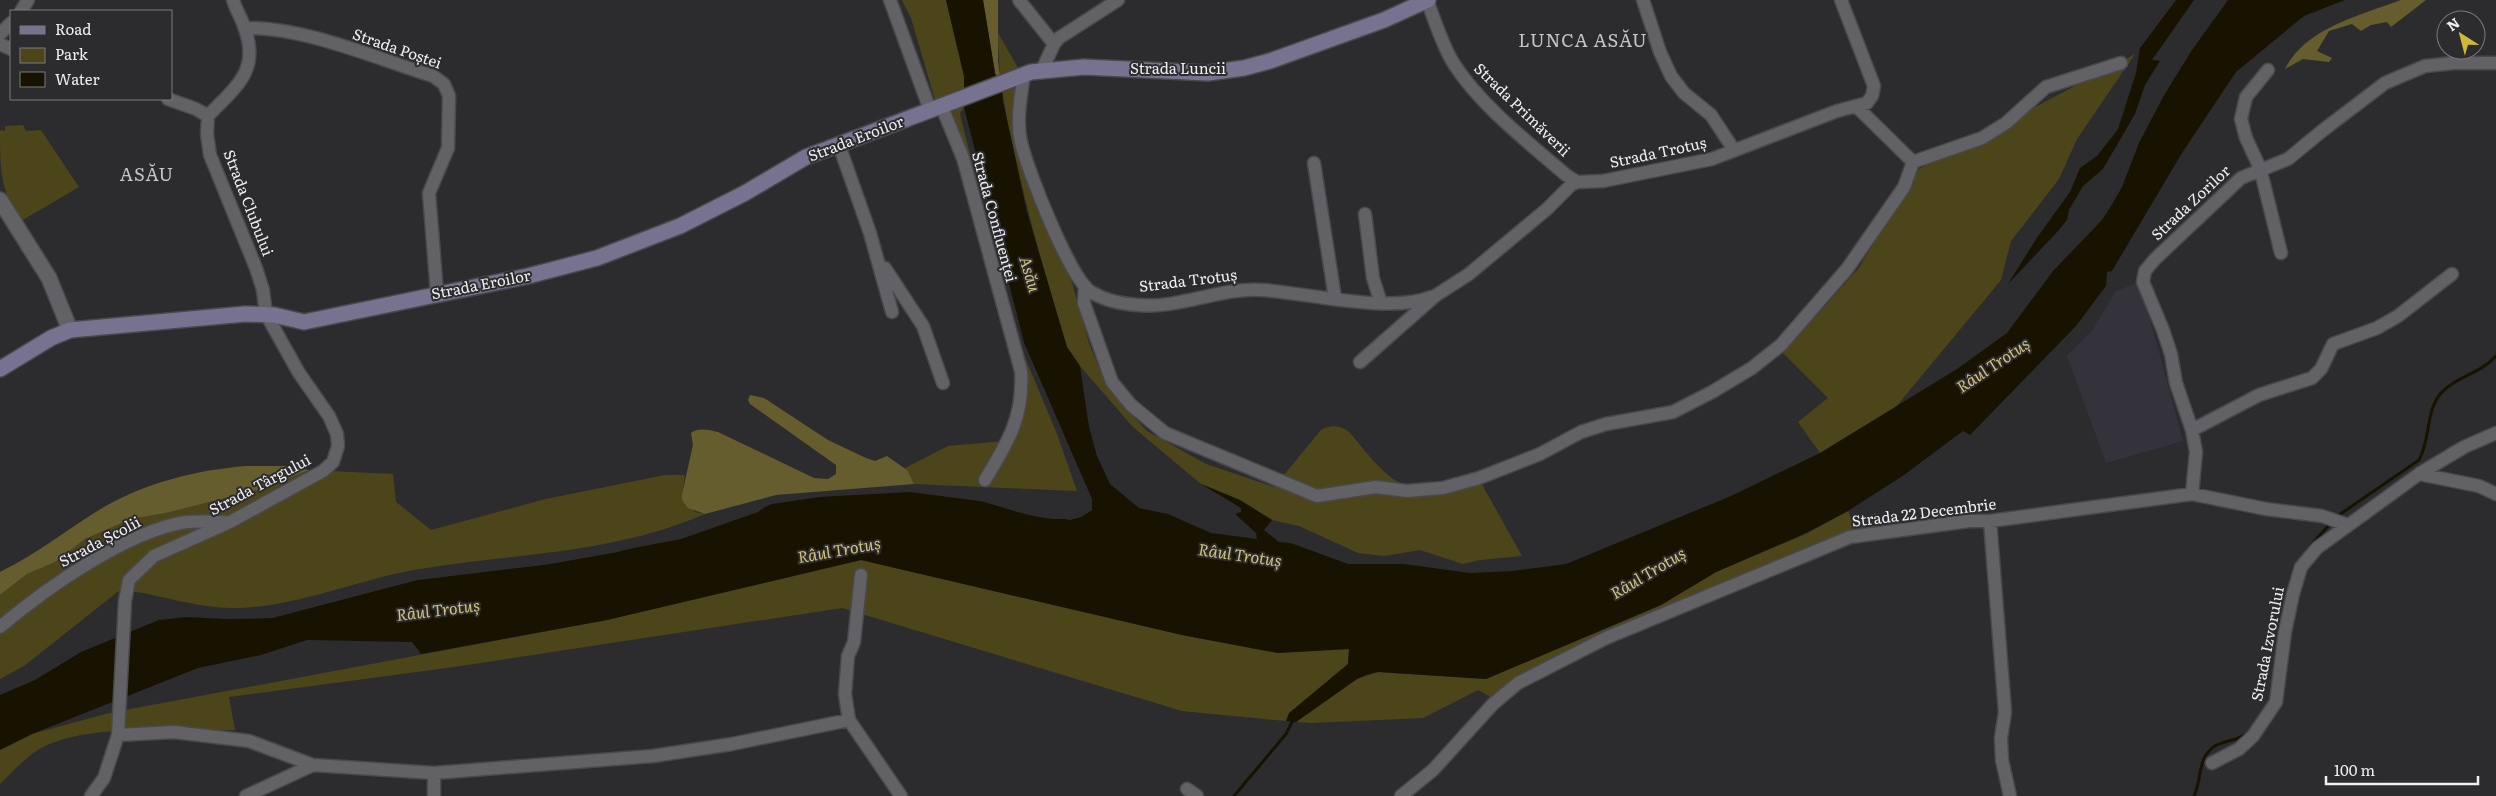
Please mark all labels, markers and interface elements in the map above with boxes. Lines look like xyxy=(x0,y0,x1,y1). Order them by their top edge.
legend xyxy=(10,10,172,100)
north arrow xyxy=(2436,10,2486,60)
text: N xyxy=(2442,12,2464,35)
text: Road xyxy=(55,17,91,40)
street label: Strada Poștei xyxy=(350,22,445,74)
district label: LUNCA ASĂU xyxy=(1518,26,1648,53)
text: Park xyxy=(55,42,89,65)
street label: Strada Luncii xyxy=(1130,56,1226,79)
street label: Strada Primăverii xyxy=(1470,57,1576,161)
text: Water xyxy=(55,67,100,90)
street label: Strada Eroilor xyxy=(804,109,907,166)
street label: Strada Trotuș xyxy=(1607,130,1708,173)
street label: Strada Clubului xyxy=(219,146,280,259)
street label: Strada Confluenței xyxy=(967,149,1024,284)
street label: Strada Zorilor xyxy=(2145,159,2235,245)
district label: ASĂU xyxy=(120,160,174,187)
water label: Asău xyxy=(1014,253,1048,295)
street label: Strada Trotuș xyxy=(1138,262,1238,297)
street label: Strada Eroilor xyxy=(429,263,532,304)
water label: Râul Trotuș xyxy=(1951,331,2034,398)
street label: Strada Târgului xyxy=(204,447,314,520)
street label: Strada 22 Decembrie xyxy=(1850,491,1998,532)
street label: Strada Școlii xyxy=(54,509,144,572)
water label: Râul Trotuș xyxy=(795,530,882,568)
water label: Râul Trotuș xyxy=(1197,536,1283,572)
water label: Râul Trotuș xyxy=(1605,540,1690,604)
street label: Strada Izvorului xyxy=(2244,584,2289,703)
water label: Râul Trotuș xyxy=(395,592,481,626)
scale bar xyxy=(2326,754,2478,786)
text: 100 m xyxy=(2334,758,2375,781)

